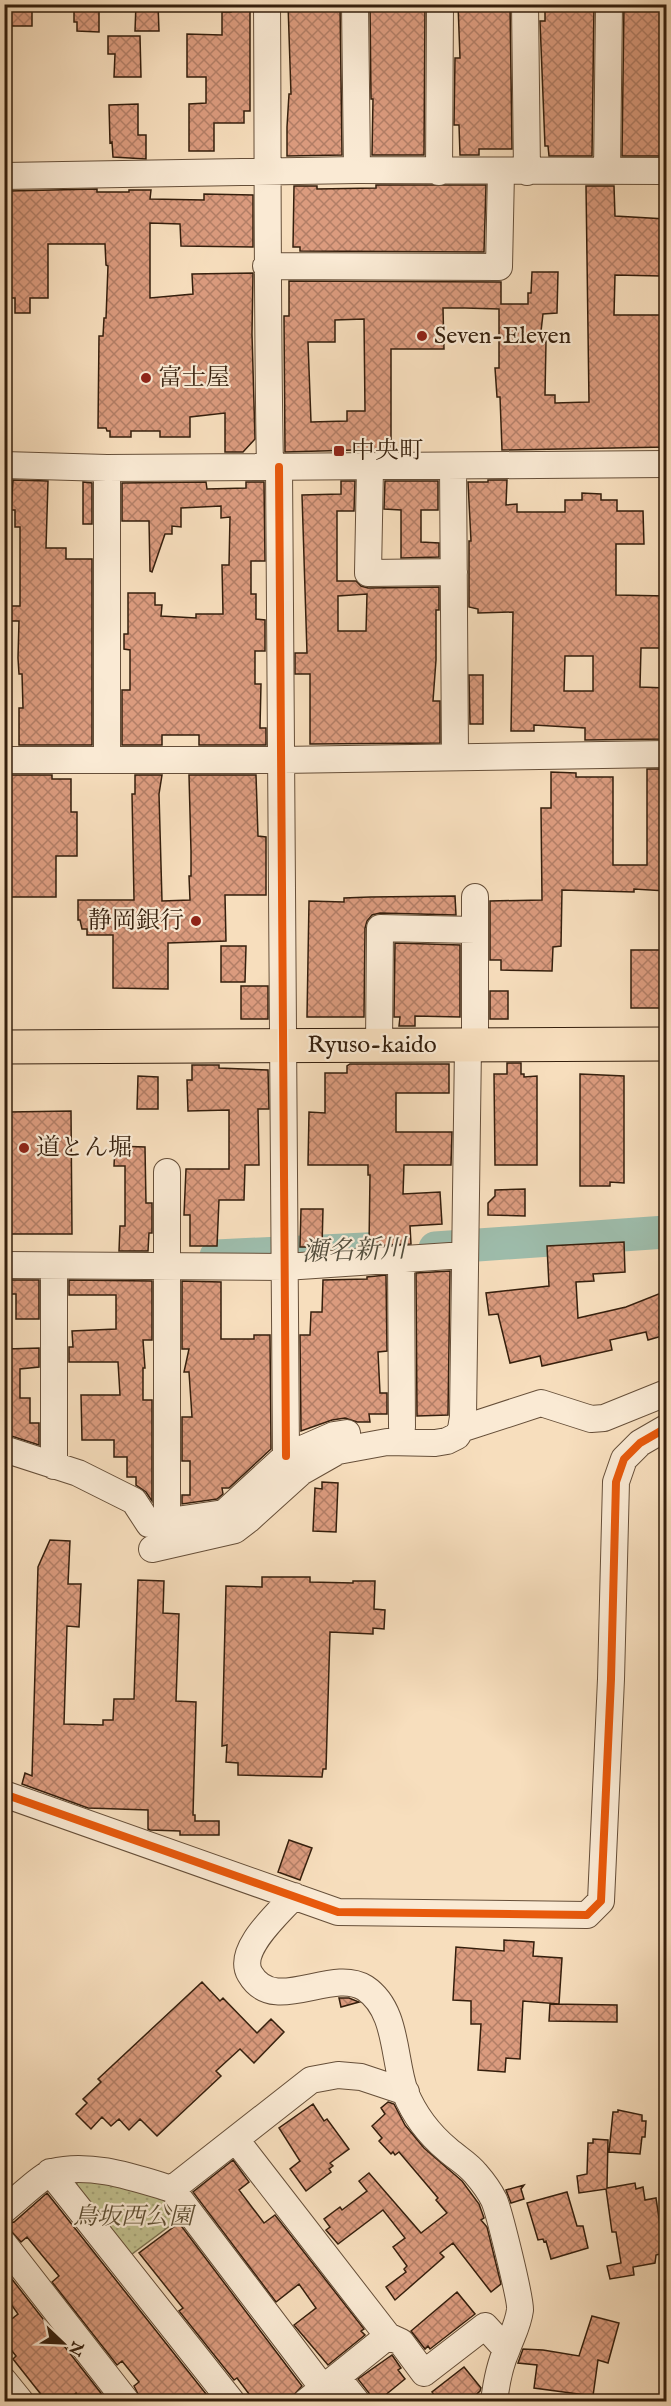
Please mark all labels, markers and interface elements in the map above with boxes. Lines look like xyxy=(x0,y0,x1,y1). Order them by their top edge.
place label: Seven-Eleven xyxy=(434,321,571,352)
marker: Seven-Eleven xyxy=(415,329,429,343)
place label: 富士屋 xyxy=(158,363,230,394)
marker: 富士屋 xyxy=(139,371,153,385)
place label: 中央町 xyxy=(351,436,423,467)
marker: 中央町 xyxy=(332,444,346,458)
place label: 静岡銀行 xyxy=(88,906,184,937)
marker: 静岡銀行 xyxy=(189,914,203,928)
street label: Ryuso-kaido xyxy=(307,1030,437,1061)
place label: 道とん堀 xyxy=(36,1133,132,1164)
marker: 道とん堀 xyxy=(17,1141,31,1155)
water label: 瀬名新川 xyxy=(301,1233,410,1269)
park label: 鳥坂西公園 xyxy=(73,2202,197,2233)
north arrow xyxy=(33,2313,93,2373)
text: N xyxy=(63,2337,87,2359)

